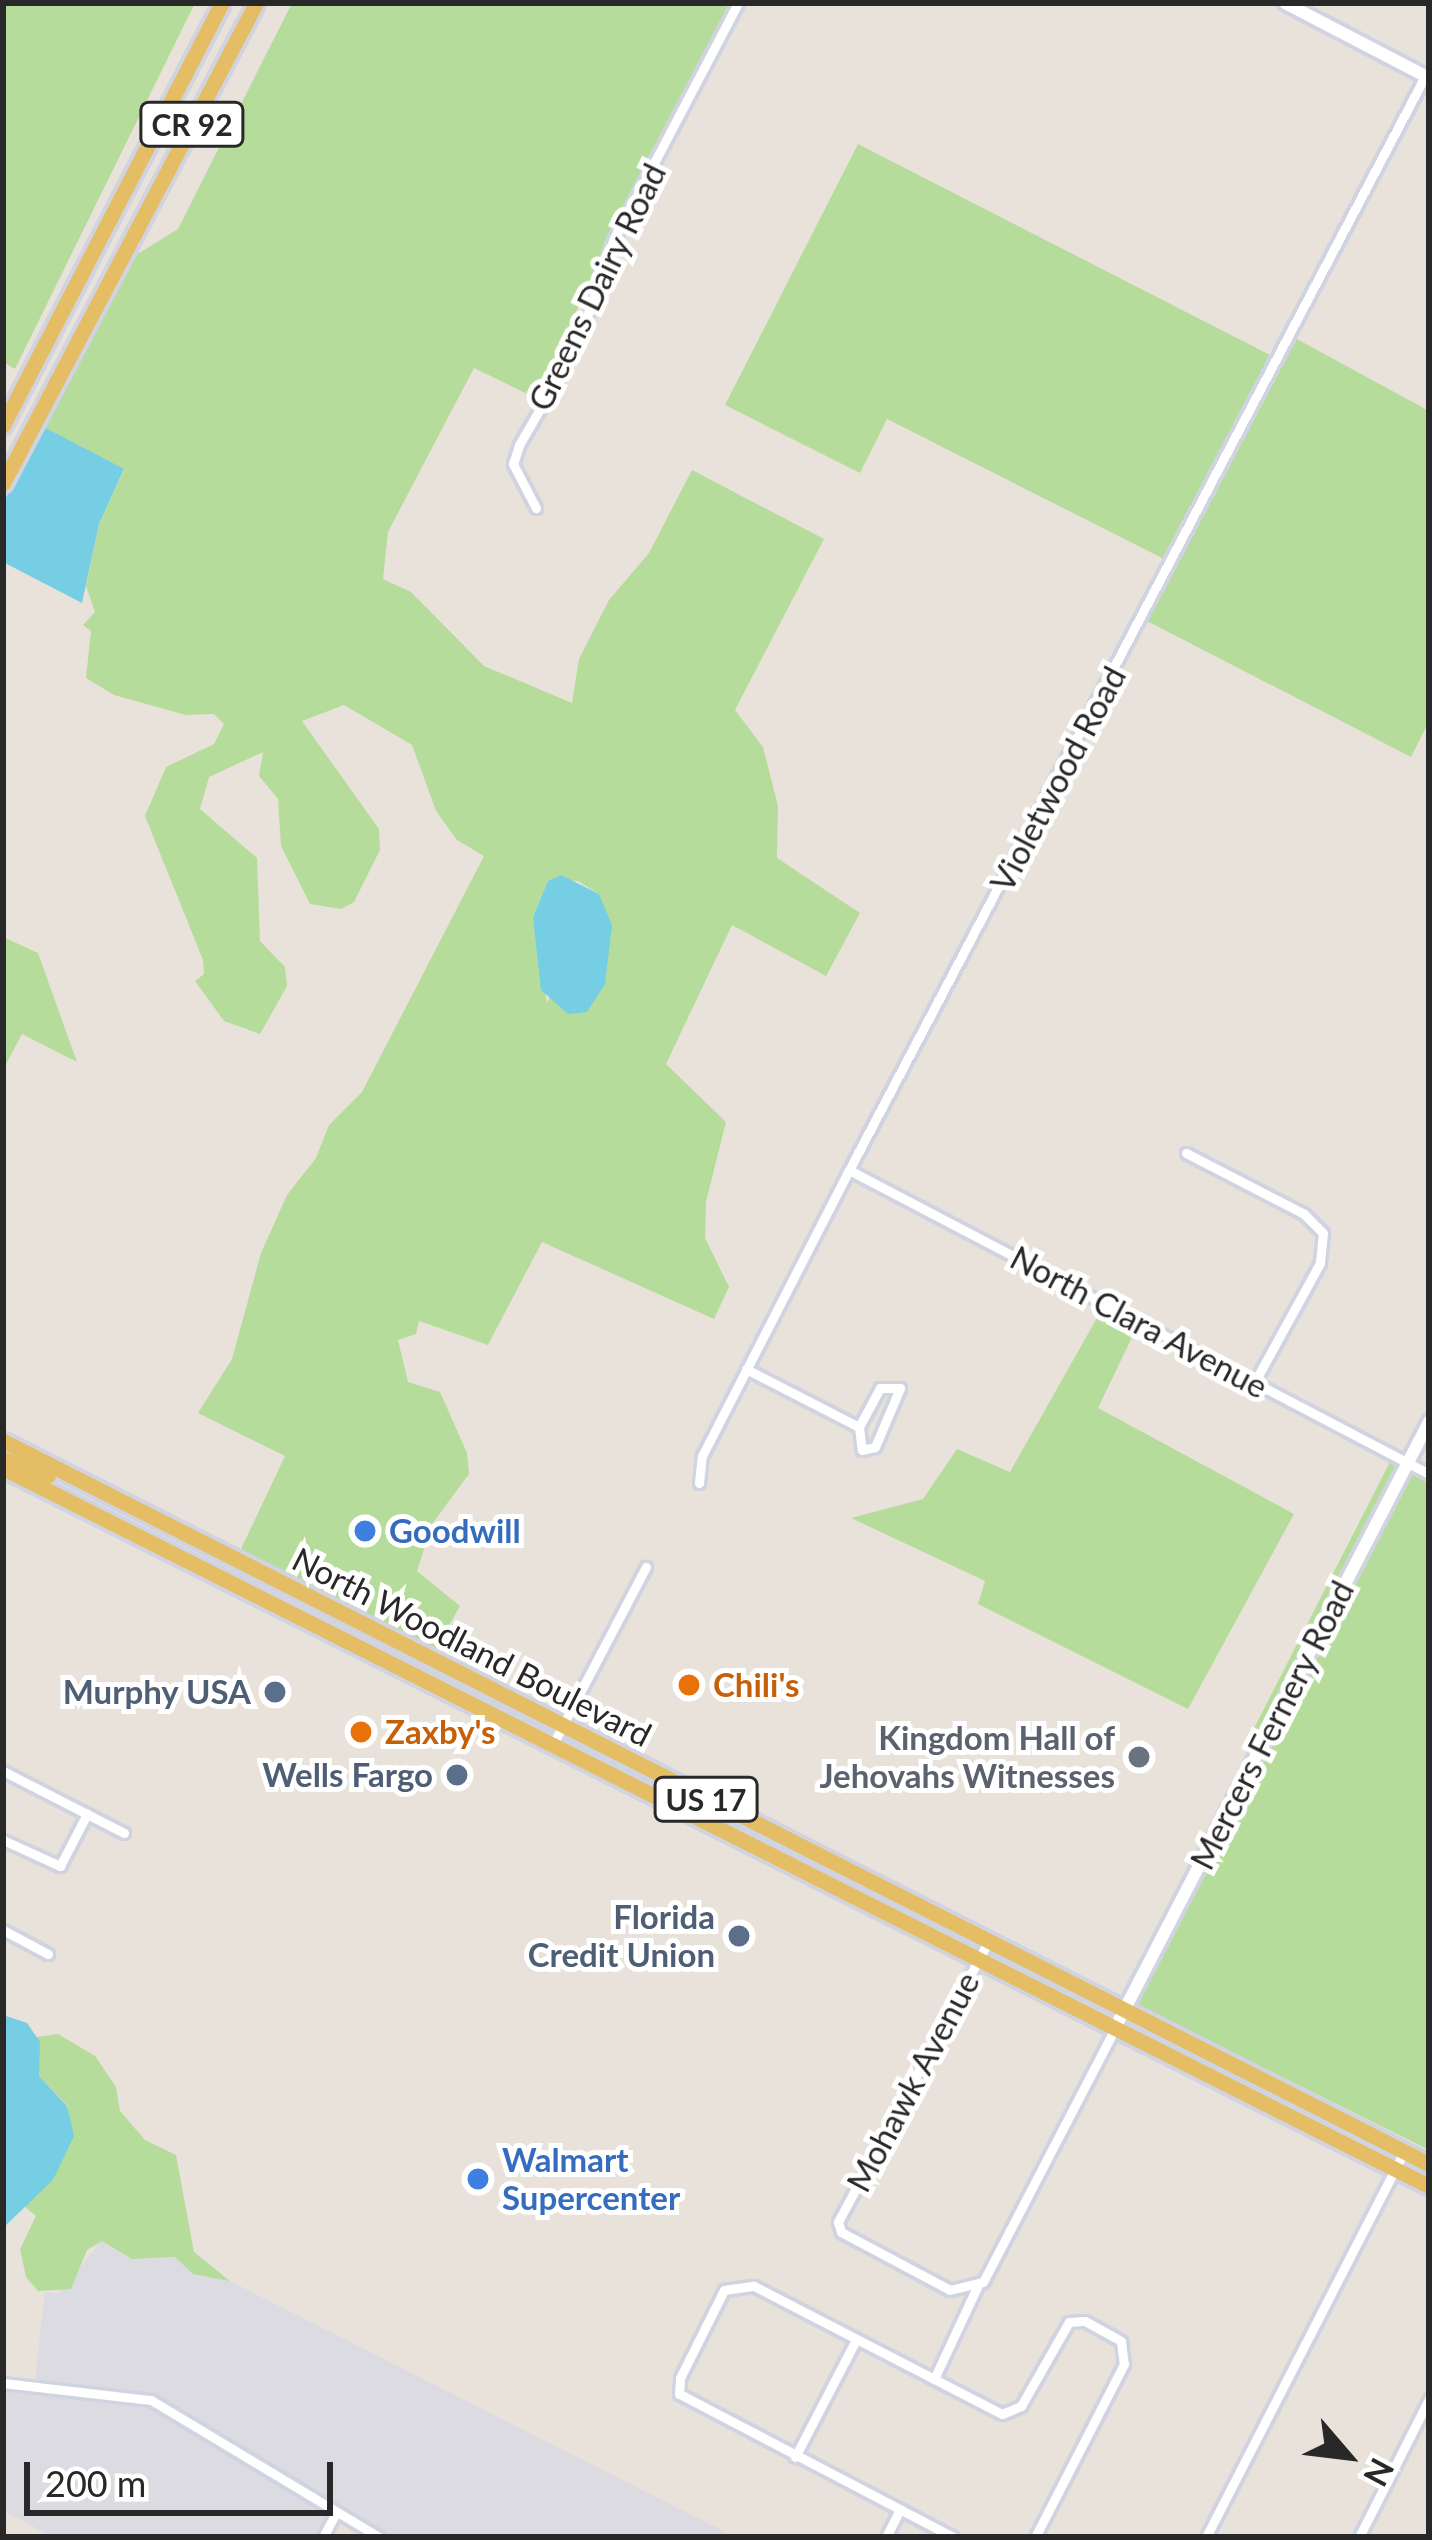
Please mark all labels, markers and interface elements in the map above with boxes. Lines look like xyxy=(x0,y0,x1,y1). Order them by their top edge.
road number: CR 92 xyxy=(138,100,246,148)
street label: Greens Dairy Road xyxy=(520,157,674,417)
street label: Violetwood Road xyxy=(982,660,1134,898)
street label: North Clara Avenue xyxy=(1003,1237,1275,1407)
place label: Goodwill xyxy=(389,1511,521,1551)
marker: Goodwill xyxy=(352,1518,378,1544)
street label: North Woodland Boulevard xyxy=(286,1539,658,1755)
street label: Mercers Fernery Road xyxy=(1182,1574,1362,1876)
place label: Chili's xyxy=(713,1665,799,1705)
place label: Murphy USA xyxy=(62,1672,251,1712)
marker: Chili's xyxy=(676,1672,702,1698)
marker: Murphy USA xyxy=(262,1679,288,1705)
place label: Zaxby's xyxy=(385,1712,496,1752)
place label: Kingdom Hall of Jehovahs Witnesses xyxy=(819,1718,1115,1796)
marker: Zaxby's xyxy=(348,1719,374,1745)
marker: Kingdom Hall of Jehovahs Witnesses xyxy=(1126,1744,1152,1770)
place label: Wells Fargo xyxy=(262,1755,433,1795)
marker: Wells Fargo xyxy=(444,1762,470,1788)
road number: US 17 xyxy=(652,1775,760,1823)
place label: Florida Credit Union xyxy=(528,1897,715,1975)
marker: Florida Credit Union xyxy=(726,1923,752,1949)
street label: Mohawk Avenue xyxy=(838,1965,988,2199)
place label: Walmart Supercenter xyxy=(502,2140,680,2218)
marker: Walmart Supercenter xyxy=(465,2166,491,2192)
north arrow xyxy=(1288,2396,1408,2516)
scale bar xyxy=(30,2438,339,2512)
text: N xyxy=(1356,2452,1403,2494)
text: 200 m xyxy=(45,2461,146,2505)

